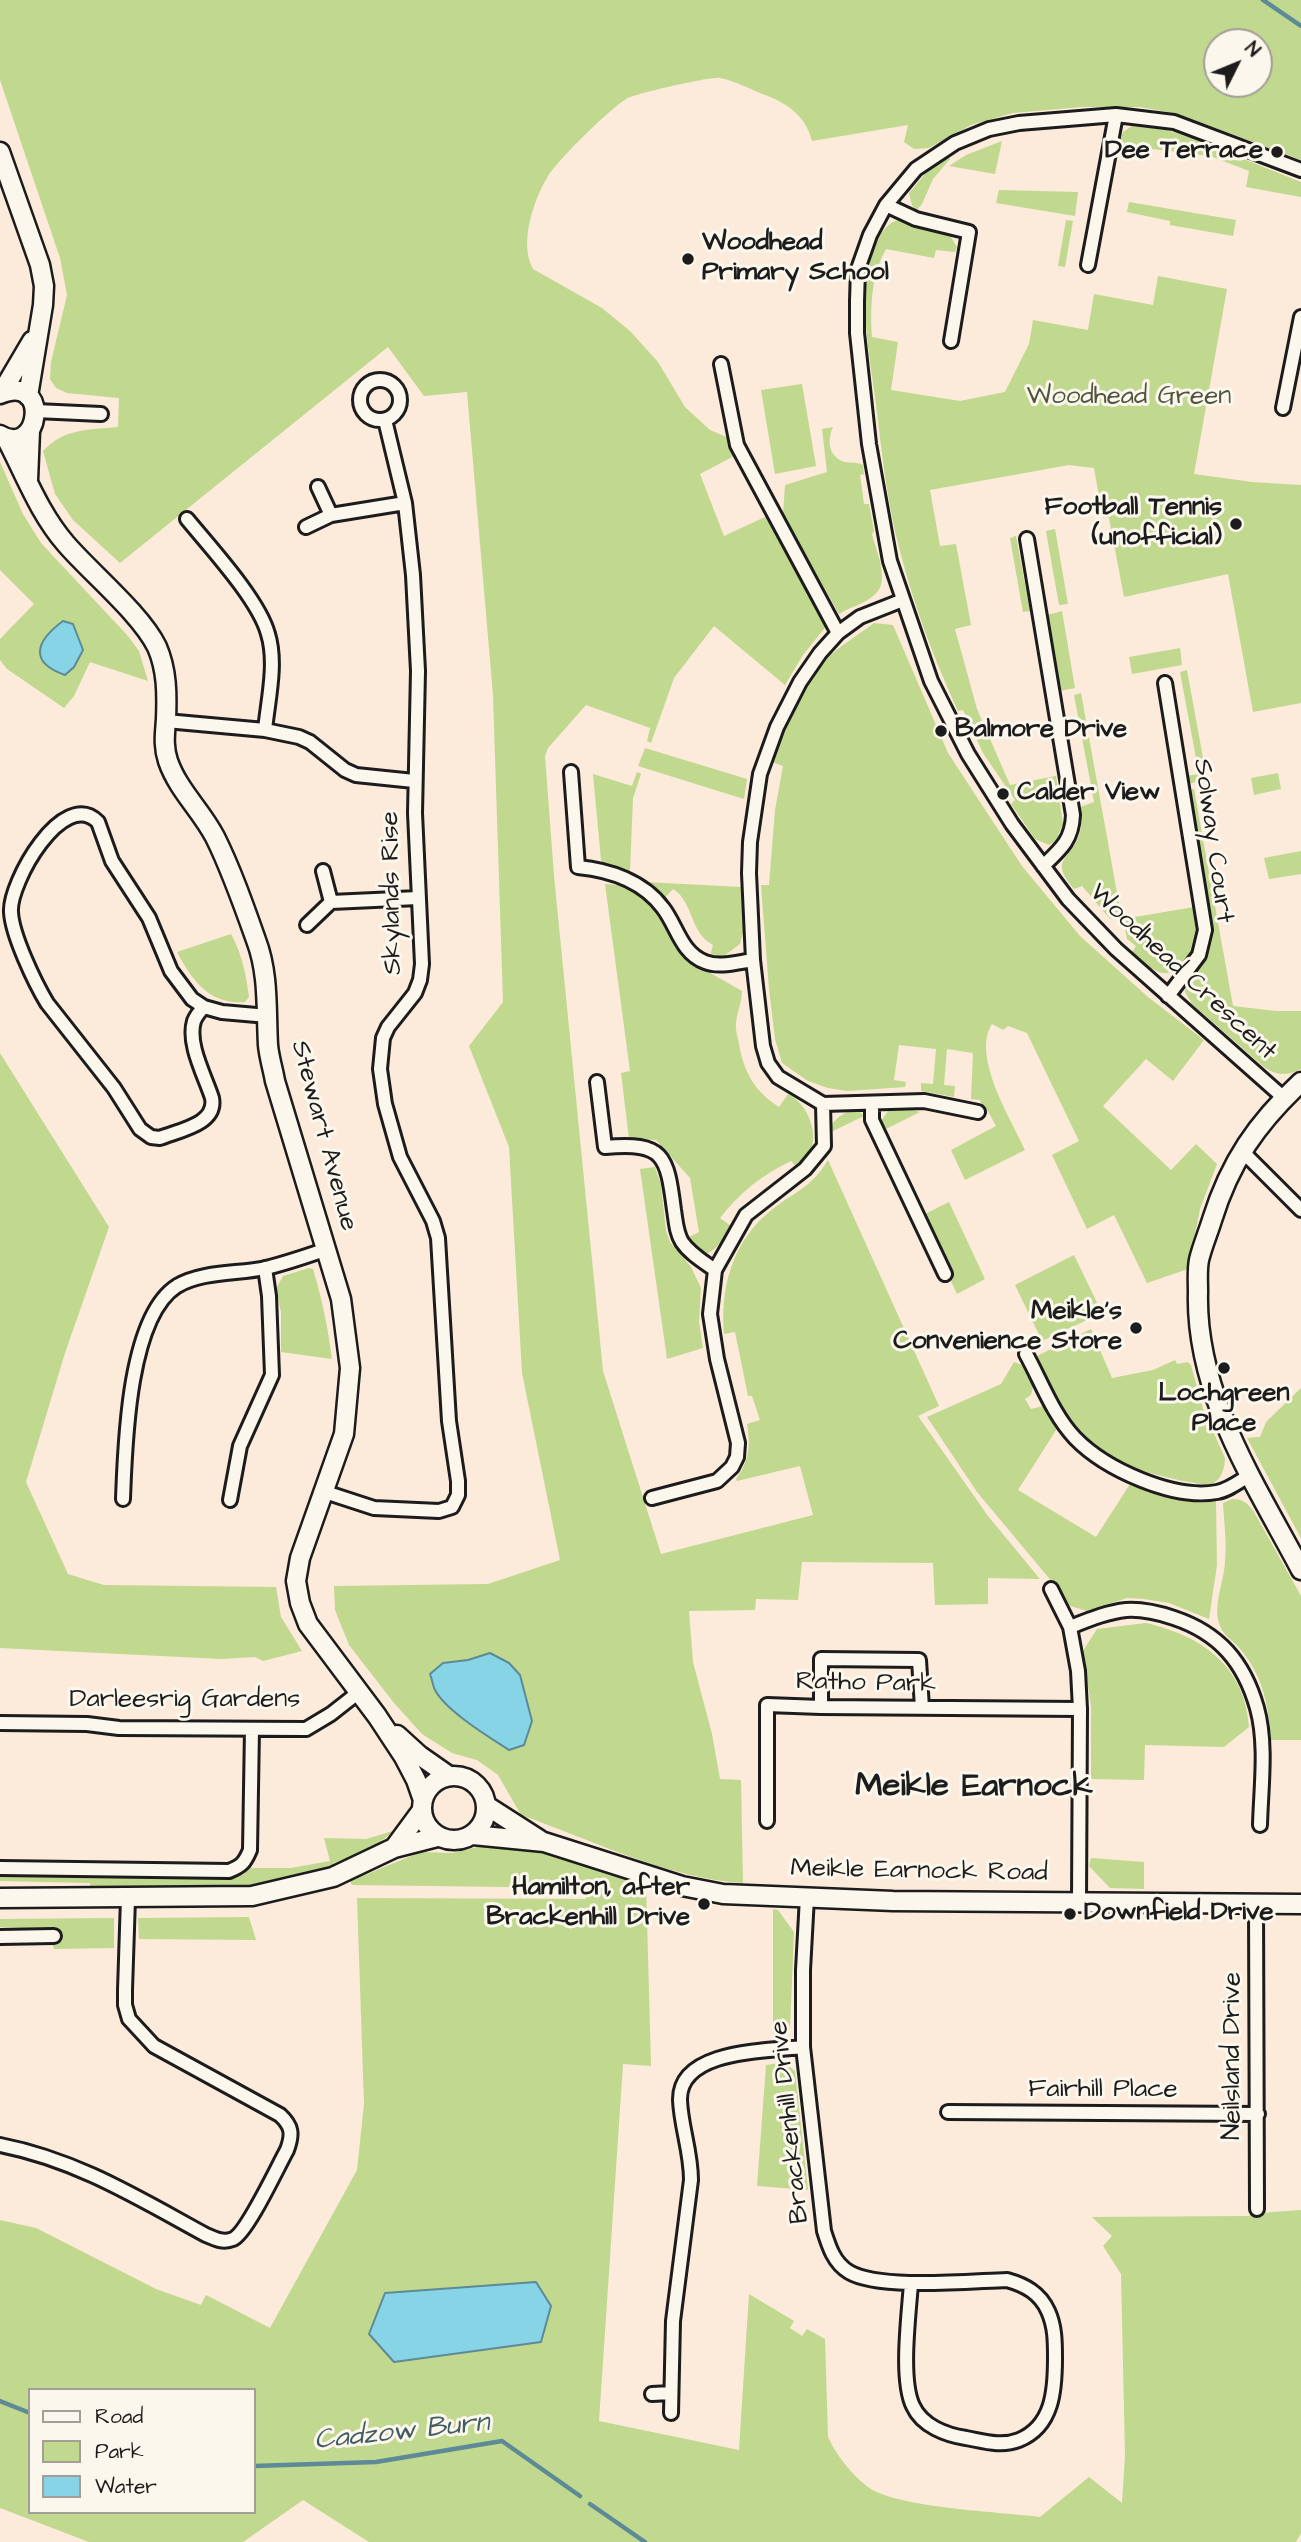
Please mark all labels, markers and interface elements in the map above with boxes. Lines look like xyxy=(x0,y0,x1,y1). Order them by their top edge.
north arrow xyxy=(1203,28,1273,98)
text: N xyxy=(1238,36,1266,63)
place label: Dee Terrace xyxy=(1105,136,1263,168)
marker: Dee Terrace xyxy=(1269,144,1285,160)
place label: Woodhead Primary School xyxy=(702,228,889,290)
marker: Woodhead Primary School xyxy=(680,251,696,267)
park label: Woodhead Green xyxy=(1027,382,1231,414)
place label: Football Tennis (unofficial) xyxy=(1045,493,1222,554)
marker: Football Tennis (unofficial) xyxy=(1228,516,1244,532)
place label: Balmore Drive xyxy=(955,715,1127,747)
marker: Balmore Drive xyxy=(933,723,949,739)
street label: Solway Court xyxy=(1185,757,1239,925)
place label: Calder View xyxy=(1017,778,1160,810)
marker: Calder View xyxy=(995,786,1011,802)
street label: Skylands Rise xyxy=(376,811,410,975)
street label: Woodhead Crescent xyxy=(1082,878,1282,1068)
street label: Stewart Avenue xyxy=(283,1038,363,1234)
place label: Meikle's Convenience Store xyxy=(893,1297,1122,1358)
marker: Meikle's Convenience Store xyxy=(1128,1320,1144,1336)
marker: Lochgreen Place xyxy=(1216,1360,1232,1376)
place label: Lochgreen Place xyxy=(1159,1379,1289,1440)
street label: Ratho Park xyxy=(796,1667,936,1701)
street label: Darleesrig Gardens xyxy=(70,1685,300,1717)
district label: Meikle Earnock xyxy=(855,1768,1093,1808)
street label: Meikle Earnock Road xyxy=(790,1854,1048,1890)
place label: Hamilton, after Brackenhill Drive xyxy=(486,1873,690,1934)
marker: Hamilton, after Brackenhill Drive xyxy=(696,1896,712,1912)
place label: Downfield Drive xyxy=(1084,1898,1273,1930)
marker: Downfield Drive xyxy=(1062,1906,1078,1922)
street label: Neilsland Drive xyxy=(1218,1972,1250,2140)
street label: Brackenhill Drive xyxy=(765,2019,817,2225)
street label: Fairhill Place xyxy=(1028,2075,1178,2107)
legend xyxy=(28,2388,256,2514)
text: Road xyxy=(95,2402,143,2431)
water label: Cadzow Burn xyxy=(313,2407,491,2459)
text: Park xyxy=(95,2437,144,2466)
text: Water xyxy=(95,2472,157,2501)

